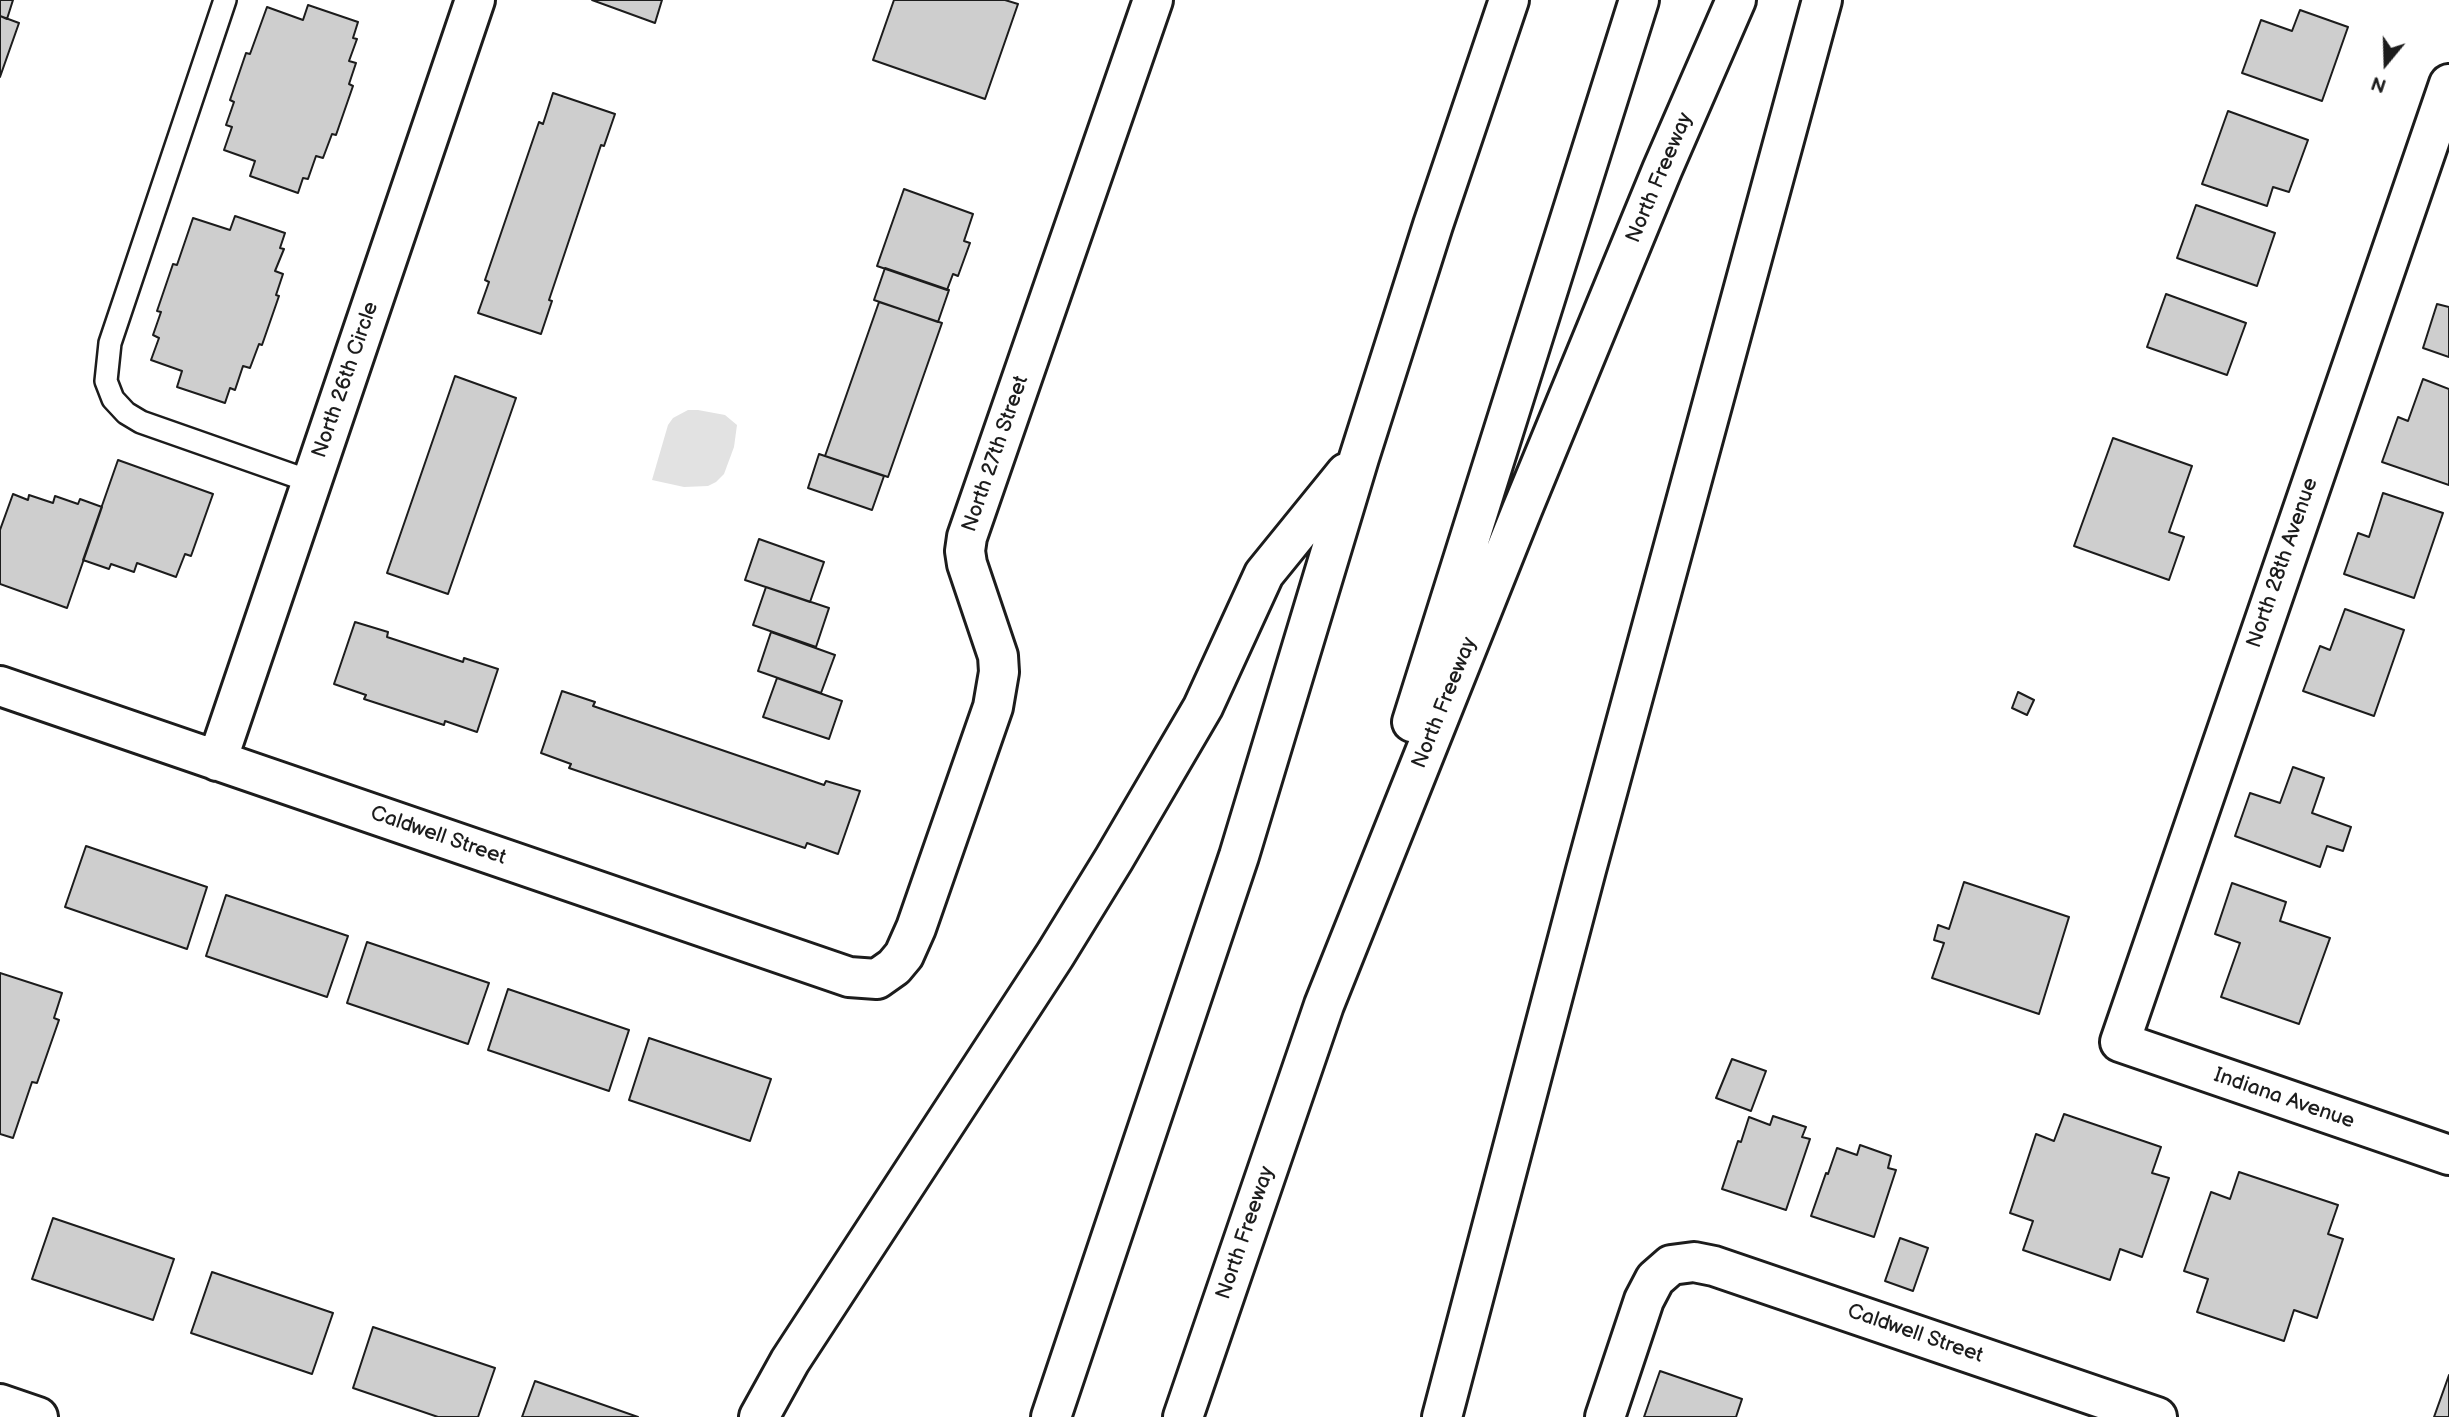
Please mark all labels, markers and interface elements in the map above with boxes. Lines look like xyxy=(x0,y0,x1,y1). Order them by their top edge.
north arrow xyxy=(2351,28,2421,98)
text: N xyxy=(2369,70,2389,97)
street label: North Freeway xyxy=(1621,109,1699,247)
street label: North 26th Circle xyxy=(307,299,385,461)
street label: North 27th Street xyxy=(957,373,1035,535)
street label: North 28th Avenue xyxy=(2242,475,2324,651)
street label: North Freeway xyxy=(1407,634,1483,772)
street label: Caldwell Street xyxy=(367,801,509,871)
street label: Indiana Avenue xyxy=(2210,1063,2358,1135)
street label: North Freeway xyxy=(1211,1163,1281,1303)
street label: Caldwell Street xyxy=(1844,1299,1986,1369)

